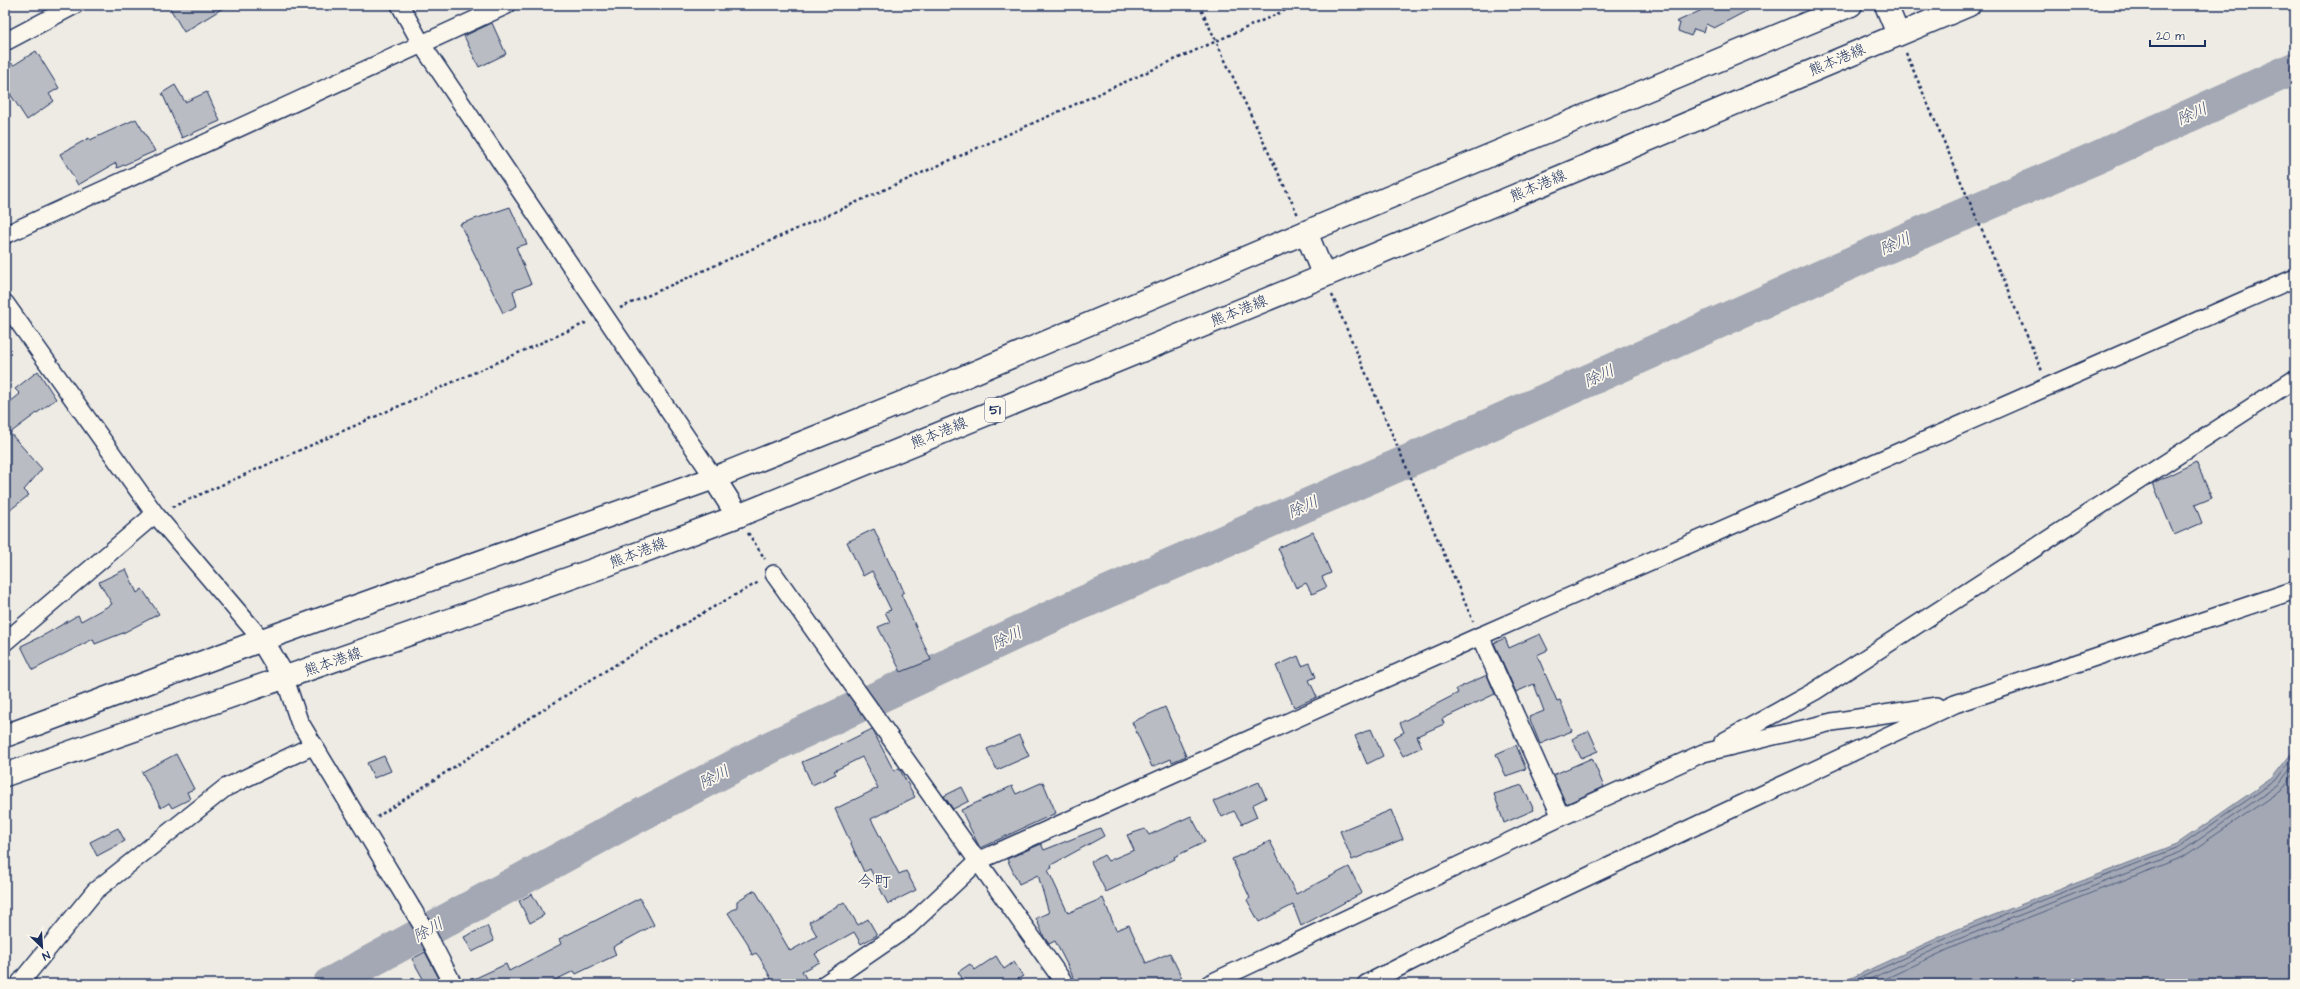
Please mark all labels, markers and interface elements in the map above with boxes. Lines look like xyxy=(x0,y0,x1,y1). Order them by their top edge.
scale bar xyxy=(2150,22,2205,48)
text: 20 m xyxy=(2156,28,2185,45)
street label: 熊本港線 xyxy=(1805,39,1869,81)
water label: 除川 xyxy=(2173,97,2211,131)
street label: 熊本港線 xyxy=(1506,165,1570,207)
water label: 除川 xyxy=(1876,228,1914,260)
street label: 熊本港線 xyxy=(1207,290,1271,332)
water label: 除川 xyxy=(1580,359,1618,393)
road number: 51 xyxy=(985,398,1005,422)
street label: 熊本港線 xyxy=(907,412,971,454)
water label: 除川 xyxy=(1284,490,1322,524)
street label: 熊本港線 xyxy=(606,532,670,574)
water label: 除川 xyxy=(988,621,1026,655)
street label: 熊本港線 xyxy=(301,642,365,682)
water label: 除川 xyxy=(695,760,733,794)
district label: 今町 xyxy=(857,870,891,894)
water label: 除川 xyxy=(409,913,447,947)
north arrow xyxy=(22,927,62,967)
text: N xyxy=(40,947,52,964)

